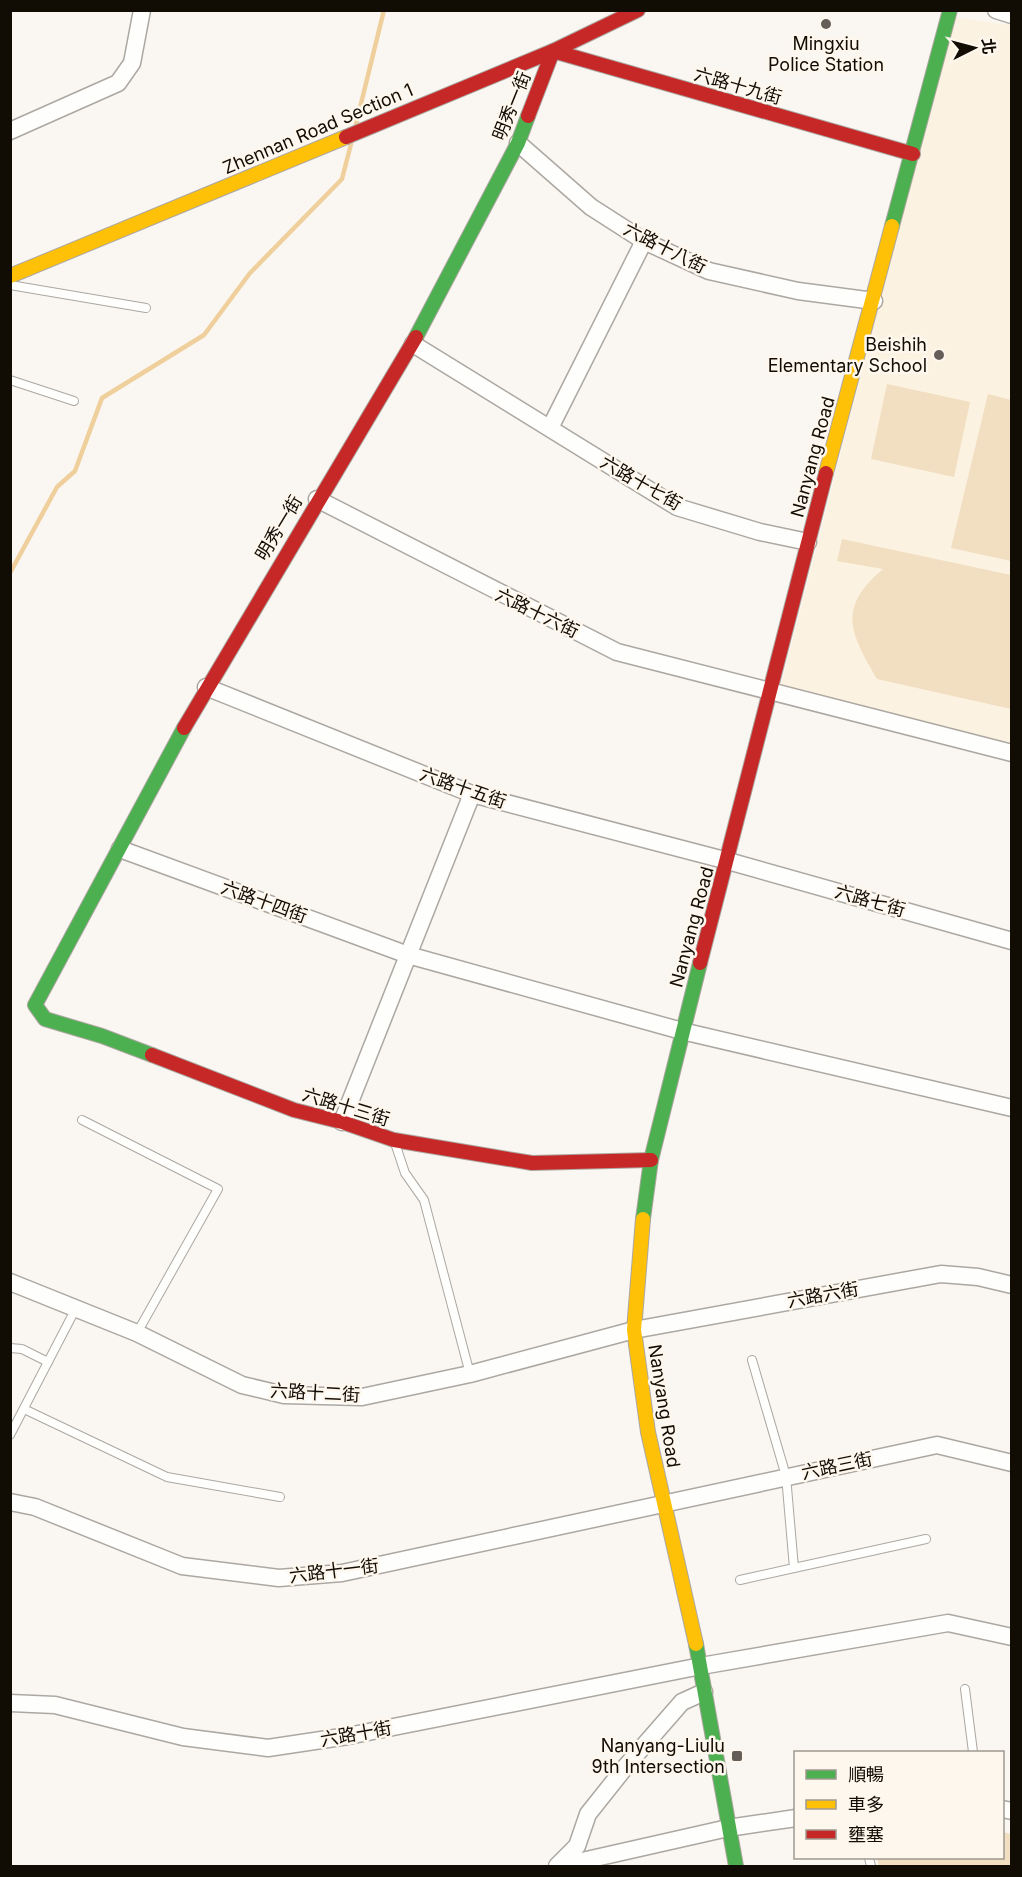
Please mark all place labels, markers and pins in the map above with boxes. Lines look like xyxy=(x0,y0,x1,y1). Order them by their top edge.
marker: Mingxiu Police Station xyxy=(819,17,833,31)
place label: Mingxiu Police Station xyxy=(768,33,884,75)
place label: Beishih Elementary School xyxy=(768,334,927,376)
marker: Beishih Elementary School xyxy=(932,348,946,362)
place label: Nanyang-Liulu 9th Intersection xyxy=(592,1735,725,1777)
marker: Nanyang-Liulu 9th Intersection xyxy=(730,1749,744,1763)

